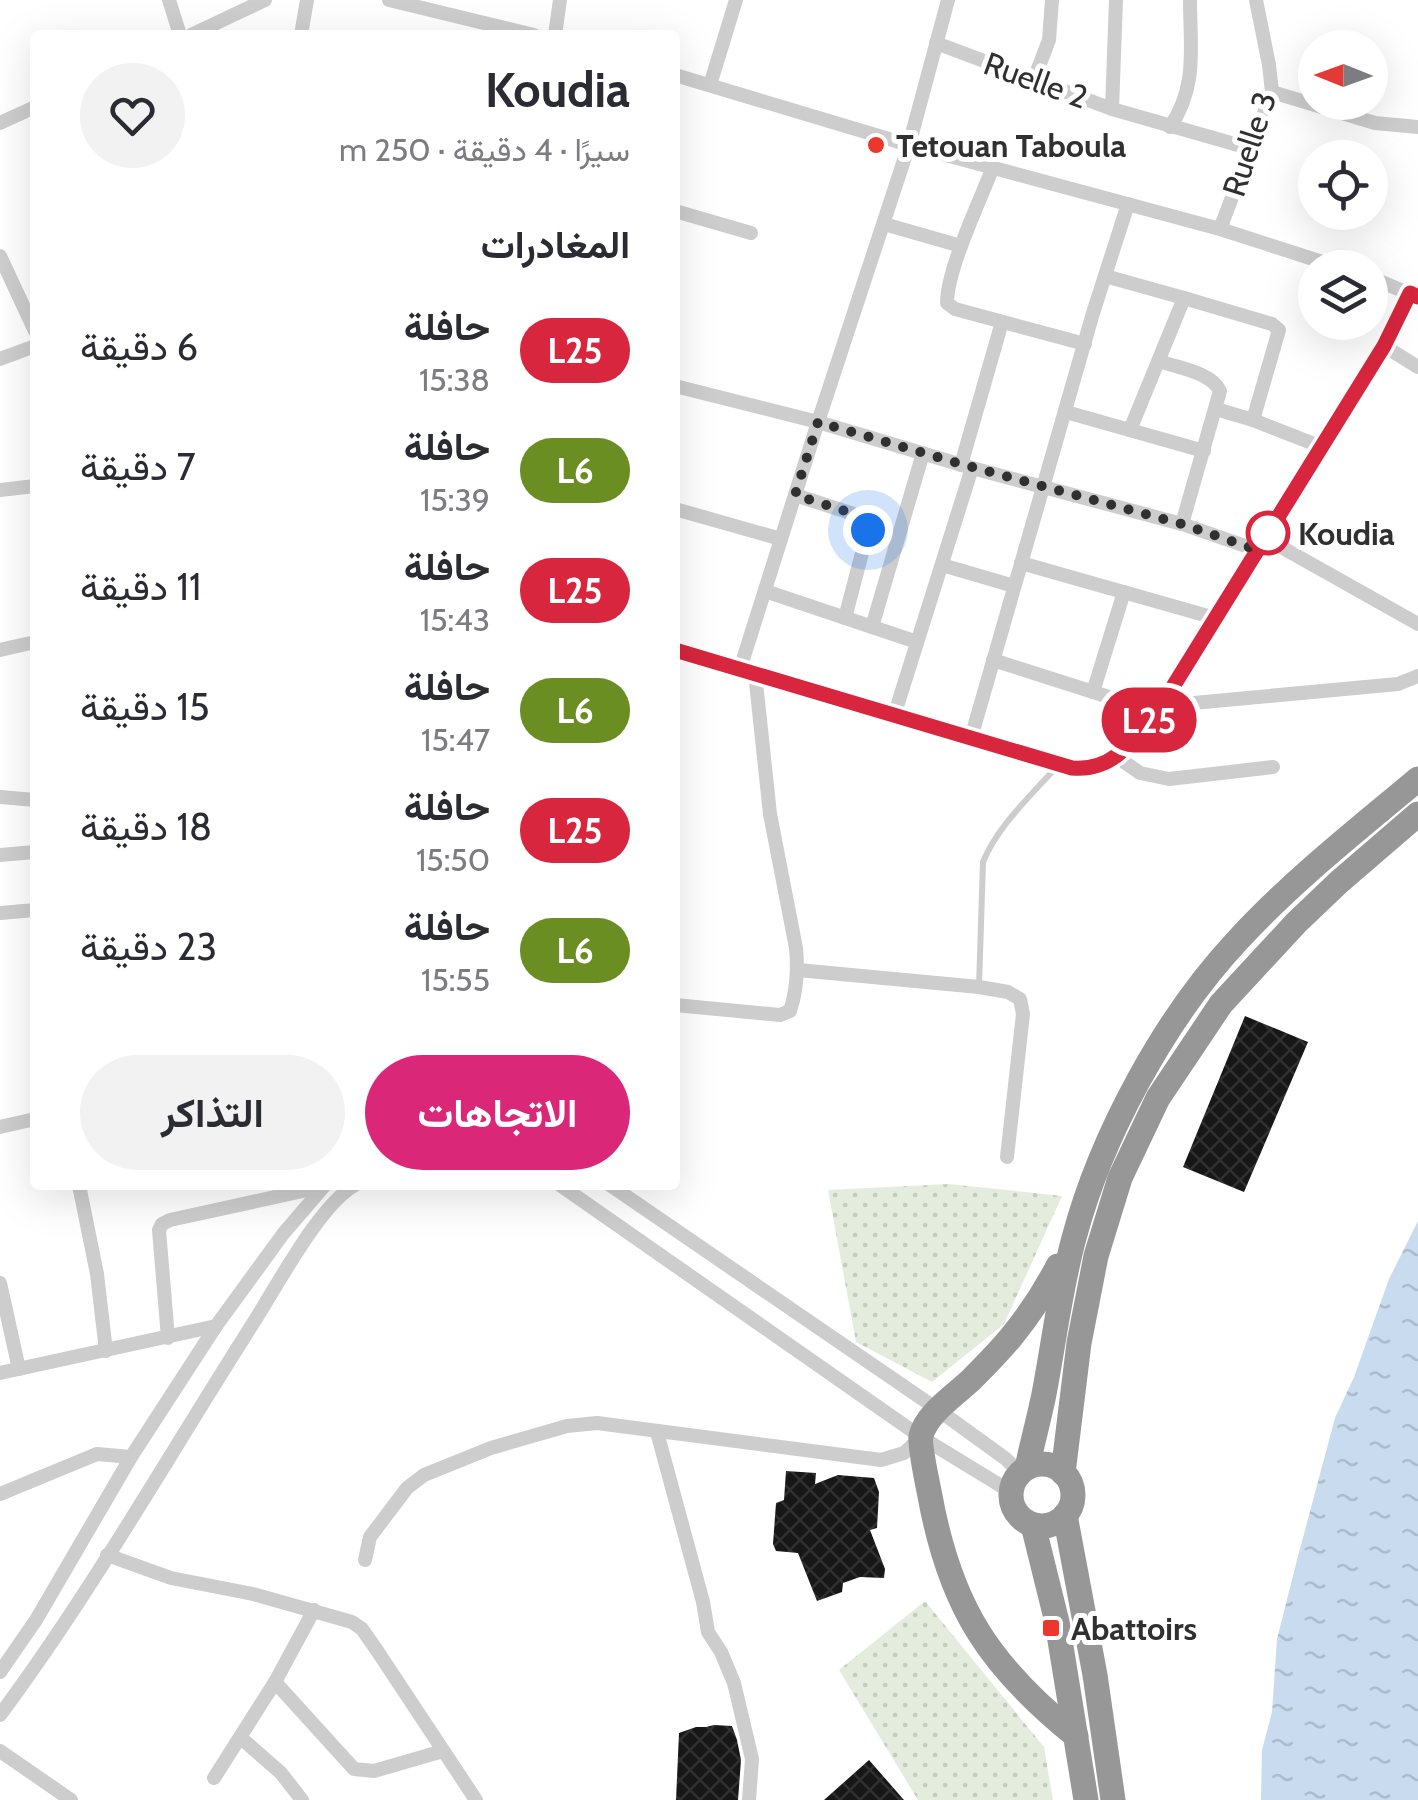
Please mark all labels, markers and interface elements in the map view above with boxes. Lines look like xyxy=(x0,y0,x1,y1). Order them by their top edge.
north arrow xyxy=(1298,30,1388,120)
map controls xyxy=(1298,30,1388,340)
street label: Ruelle 2 xyxy=(979,43,1093,117)
text: Koudia xyxy=(485,61,630,119)
button: heart xyxy=(80,63,185,168)
street label: Ruelle 3 xyxy=(1214,87,1284,201)
place label: Tetouan Taboula xyxy=(896,126,1126,165)
text: سيرًا · 4 دقيقة · 250 m xyxy=(339,130,630,169)
marker: Tetouan Taboula xyxy=(865,134,887,156)
button: locate xyxy=(1298,140,1388,230)
text: المغادرات xyxy=(481,221,630,268)
button: layers xyxy=(1298,250,1388,340)
text: حافلة xyxy=(404,303,490,350)
text: 6 دقيقة xyxy=(80,323,198,370)
text: L25 xyxy=(548,329,602,372)
text: 15:38 xyxy=(419,360,490,399)
text: حافلة xyxy=(404,423,490,470)
text: 7 دقيقة xyxy=(80,443,196,490)
text: L6 xyxy=(556,449,594,492)
text: 15:39 xyxy=(420,480,490,519)
your location xyxy=(843,505,893,555)
marker: Koudia xyxy=(1247,512,1289,554)
place label: Koudia xyxy=(1298,514,1395,553)
text: حافلة xyxy=(404,543,490,590)
text: 11 دقيقة xyxy=(80,563,201,610)
text: L25 xyxy=(548,569,602,612)
text: 15:43 xyxy=(420,600,490,639)
text: حافلة xyxy=(404,663,490,710)
text: 15 دقيقة xyxy=(80,683,209,730)
line badge: L25 xyxy=(1092,688,1206,752)
text: L6 xyxy=(556,689,594,732)
text: L25 xyxy=(1122,699,1176,742)
text: 15:47 xyxy=(421,720,490,759)
text: حافلة xyxy=(404,783,490,830)
text: 18 دقيقة xyxy=(80,803,212,850)
text: L25 xyxy=(548,809,602,852)
text: 15:50 xyxy=(416,840,490,879)
text: حافلة xyxy=(404,903,490,950)
text: 23 دقيقة xyxy=(80,923,217,970)
text: L6 xyxy=(556,929,594,972)
text: 15:55 xyxy=(421,960,490,999)
button: التذاكر xyxy=(80,1055,345,1170)
button: الاتجاهات xyxy=(365,1055,630,1170)
place label: Abattoirs xyxy=(1071,1609,1197,1648)
marker: Abattoirs xyxy=(1040,1617,1062,1639)

